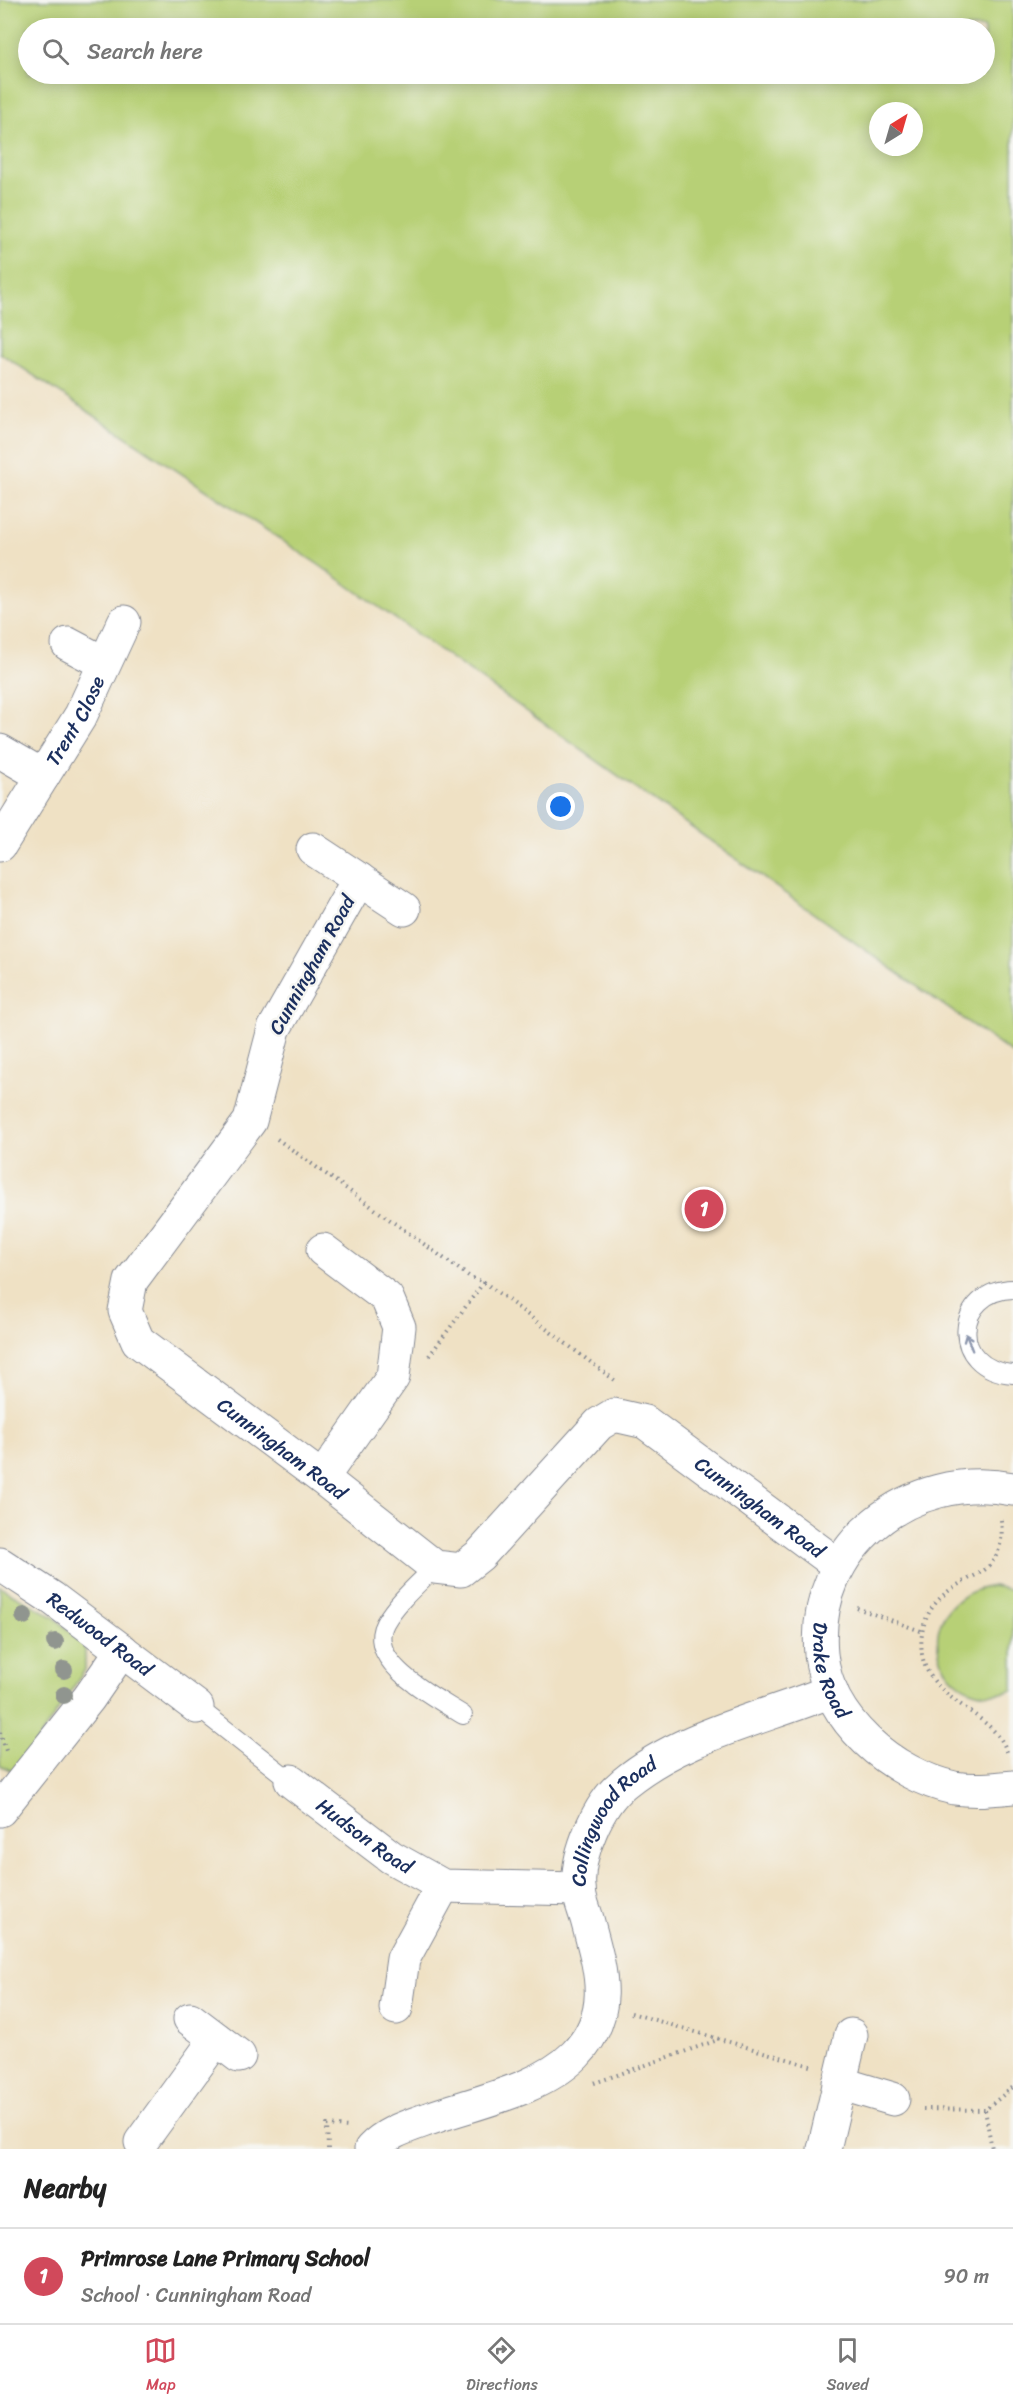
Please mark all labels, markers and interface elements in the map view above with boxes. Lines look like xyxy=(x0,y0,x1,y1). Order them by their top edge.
search box xyxy=(18,18,995,84)
text: Search here xyxy=(87,32,203,71)
icon: search xyxy=(39,35,72,68)
north arrow xyxy=(869,102,923,156)
street label: Trent Close xyxy=(36,670,115,773)
your location xyxy=(546,792,575,821)
street label: Cunningham Road xyxy=(259,887,366,1041)
pin: 1 xyxy=(684,1186,724,1232)
one-way arrow xyxy=(962,1334,973,1352)
street label: Cunningham Road xyxy=(209,1388,356,1510)
street label: Cunningham Road xyxy=(687,1447,834,1568)
street label: Redwood Road xyxy=(39,1582,162,1687)
street label: Drake Road xyxy=(803,1621,861,1727)
street label: Collingwood Road xyxy=(561,1746,665,1887)
street label: Hudson Road xyxy=(308,1788,421,1884)
text: Nearby xyxy=(24,2165,106,2211)
text: Primrose Lane Primary School xyxy=(81,2239,370,2278)
text: 1 xyxy=(39,2259,48,2294)
text: 90 m xyxy=(944,2259,989,2294)
text: School · Cunningham Road xyxy=(81,2278,311,2313)
tab: Map xyxy=(144,2334,177,2399)
tab: Directions xyxy=(466,2334,538,2399)
tab: Saved xyxy=(826,2334,869,2399)

